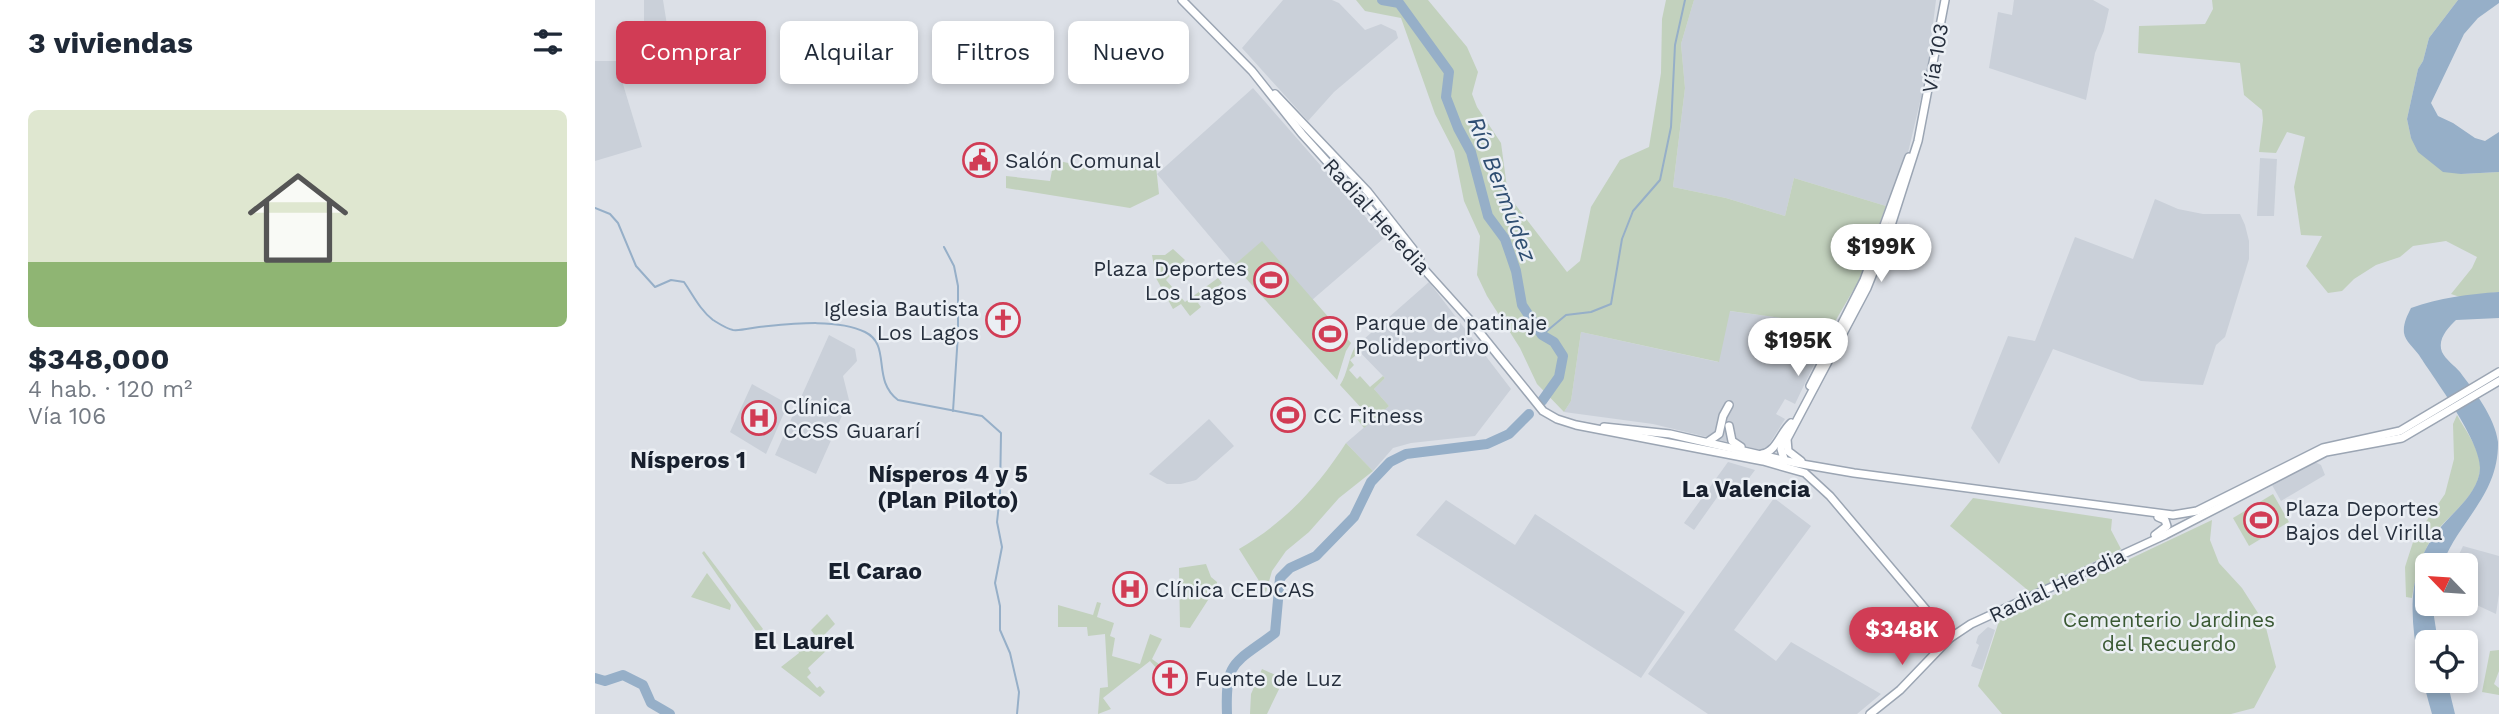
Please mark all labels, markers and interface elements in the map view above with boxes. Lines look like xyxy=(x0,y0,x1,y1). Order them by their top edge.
chip: Comprar xyxy=(616,21,766,84)
chip: Alquilar xyxy=(780,21,918,84)
chip: Filtros xyxy=(932,21,1054,84)
chip: Nuevo xyxy=(1068,21,1189,84)
street label: Vía 103 xyxy=(1917,21,1953,95)
icon: filters xyxy=(529,23,567,61)
text: 3 viviendas xyxy=(28,25,193,60)
water label: Río Bermúdez xyxy=(1462,113,1542,266)
public building icon: Salón Comunal xyxy=(961,141,999,179)
place label: Salón Comunal xyxy=(1005,148,1161,173)
street label: Radial Heredia xyxy=(1318,153,1436,279)
icon: home xyxy=(235,155,361,281)
pin: $199K xyxy=(1832,224,1930,284)
text: $199K xyxy=(1847,233,1915,260)
place label: Plaza Deportes Los Lagos xyxy=(1093,256,1247,305)
sports icon: Plaza Deportes Los Lagos xyxy=(1252,261,1290,299)
place label: Iglesia Bautista Los Lagos xyxy=(823,296,979,345)
church icon: Iglesia Bautista Los Lagos xyxy=(984,301,1022,339)
place label: Parque de patinaje Polideportivo xyxy=(1355,310,1547,359)
sports icon: Parque de patinaje Polideportivo xyxy=(1311,315,1349,353)
pin: $195K xyxy=(1749,318,1847,378)
text: $195K xyxy=(1764,327,1832,354)
text: $348,000 xyxy=(28,341,170,376)
text: 4 hab. · 120 m² xyxy=(28,376,193,403)
place label: Clínica CCSS Guararí xyxy=(783,394,921,443)
sports icon: CC Fitness xyxy=(1269,396,1307,434)
hospital icon: Clínica CCSS Guararí xyxy=(740,399,778,437)
text: Vía 106 xyxy=(28,403,106,430)
place label: CC Fitness xyxy=(1313,403,1423,428)
district label: Nísperos 1 xyxy=(630,447,746,474)
district label: Nísperos 4 y 5 (Plan Piloto) xyxy=(868,461,1028,514)
district label: La Valencia xyxy=(1682,476,1811,503)
place label: Plaza Deportes Bajos del Virilla xyxy=(2285,496,2443,545)
sports icon: Plaza Deportes Bajos del Virilla xyxy=(2242,501,2280,539)
street label: Radial Heredia xyxy=(1985,542,2129,628)
north arrow xyxy=(2415,553,2478,616)
map controls xyxy=(2415,553,2478,693)
district label: El Carao xyxy=(828,558,922,585)
hospital icon: Clínica CEDCAS xyxy=(1111,570,1149,608)
place label: Clínica CEDCAS xyxy=(1155,577,1315,602)
park label: Cementerio Jardines del Recuerdo xyxy=(2063,607,2275,656)
pin: $348K xyxy=(1853,608,1951,667)
text: $348K xyxy=(1865,616,1939,643)
district label: El Laurel xyxy=(754,628,855,655)
button: locate xyxy=(2415,630,2478,693)
church icon: Fuente de Luz xyxy=(1151,659,1189,697)
place label: Fuente de Luz xyxy=(1195,666,1342,691)

